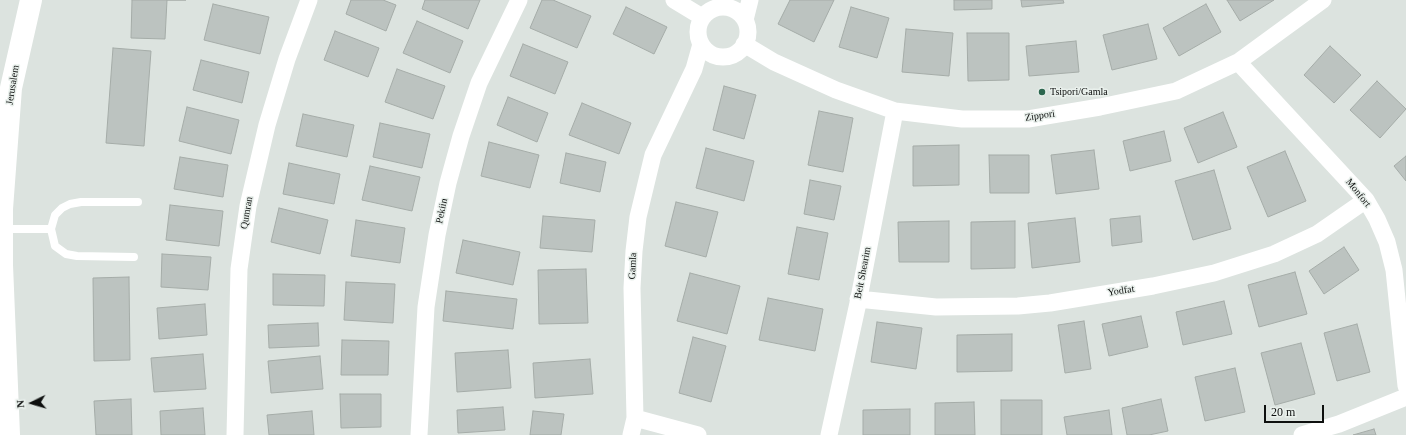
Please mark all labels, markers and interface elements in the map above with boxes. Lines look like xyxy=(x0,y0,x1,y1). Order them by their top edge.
street label: Jerusalem xyxy=(4,64,22,106)
place label: Tsipori/Gamla xyxy=(1050,86,1108,98)
marker: Tsipori/Gamla xyxy=(1037,87,1047,97)
street label: Zippori xyxy=(1024,108,1056,124)
street label: Monfort xyxy=(1343,176,1373,210)
street label: Qumran xyxy=(238,196,256,230)
street label: Pekiin xyxy=(433,197,451,225)
street label: Beit Shearim xyxy=(852,246,874,300)
street label: Gamla xyxy=(626,252,640,280)
street label: Yodfat xyxy=(1107,283,1135,299)
north arrow xyxy=(12,383,52,423)
scale bar xyxy=(1266,397,1326,423)
text: N xyxy=(14,400,26,409)
text: 20 m xyxy=(1271,405,1295,419)

